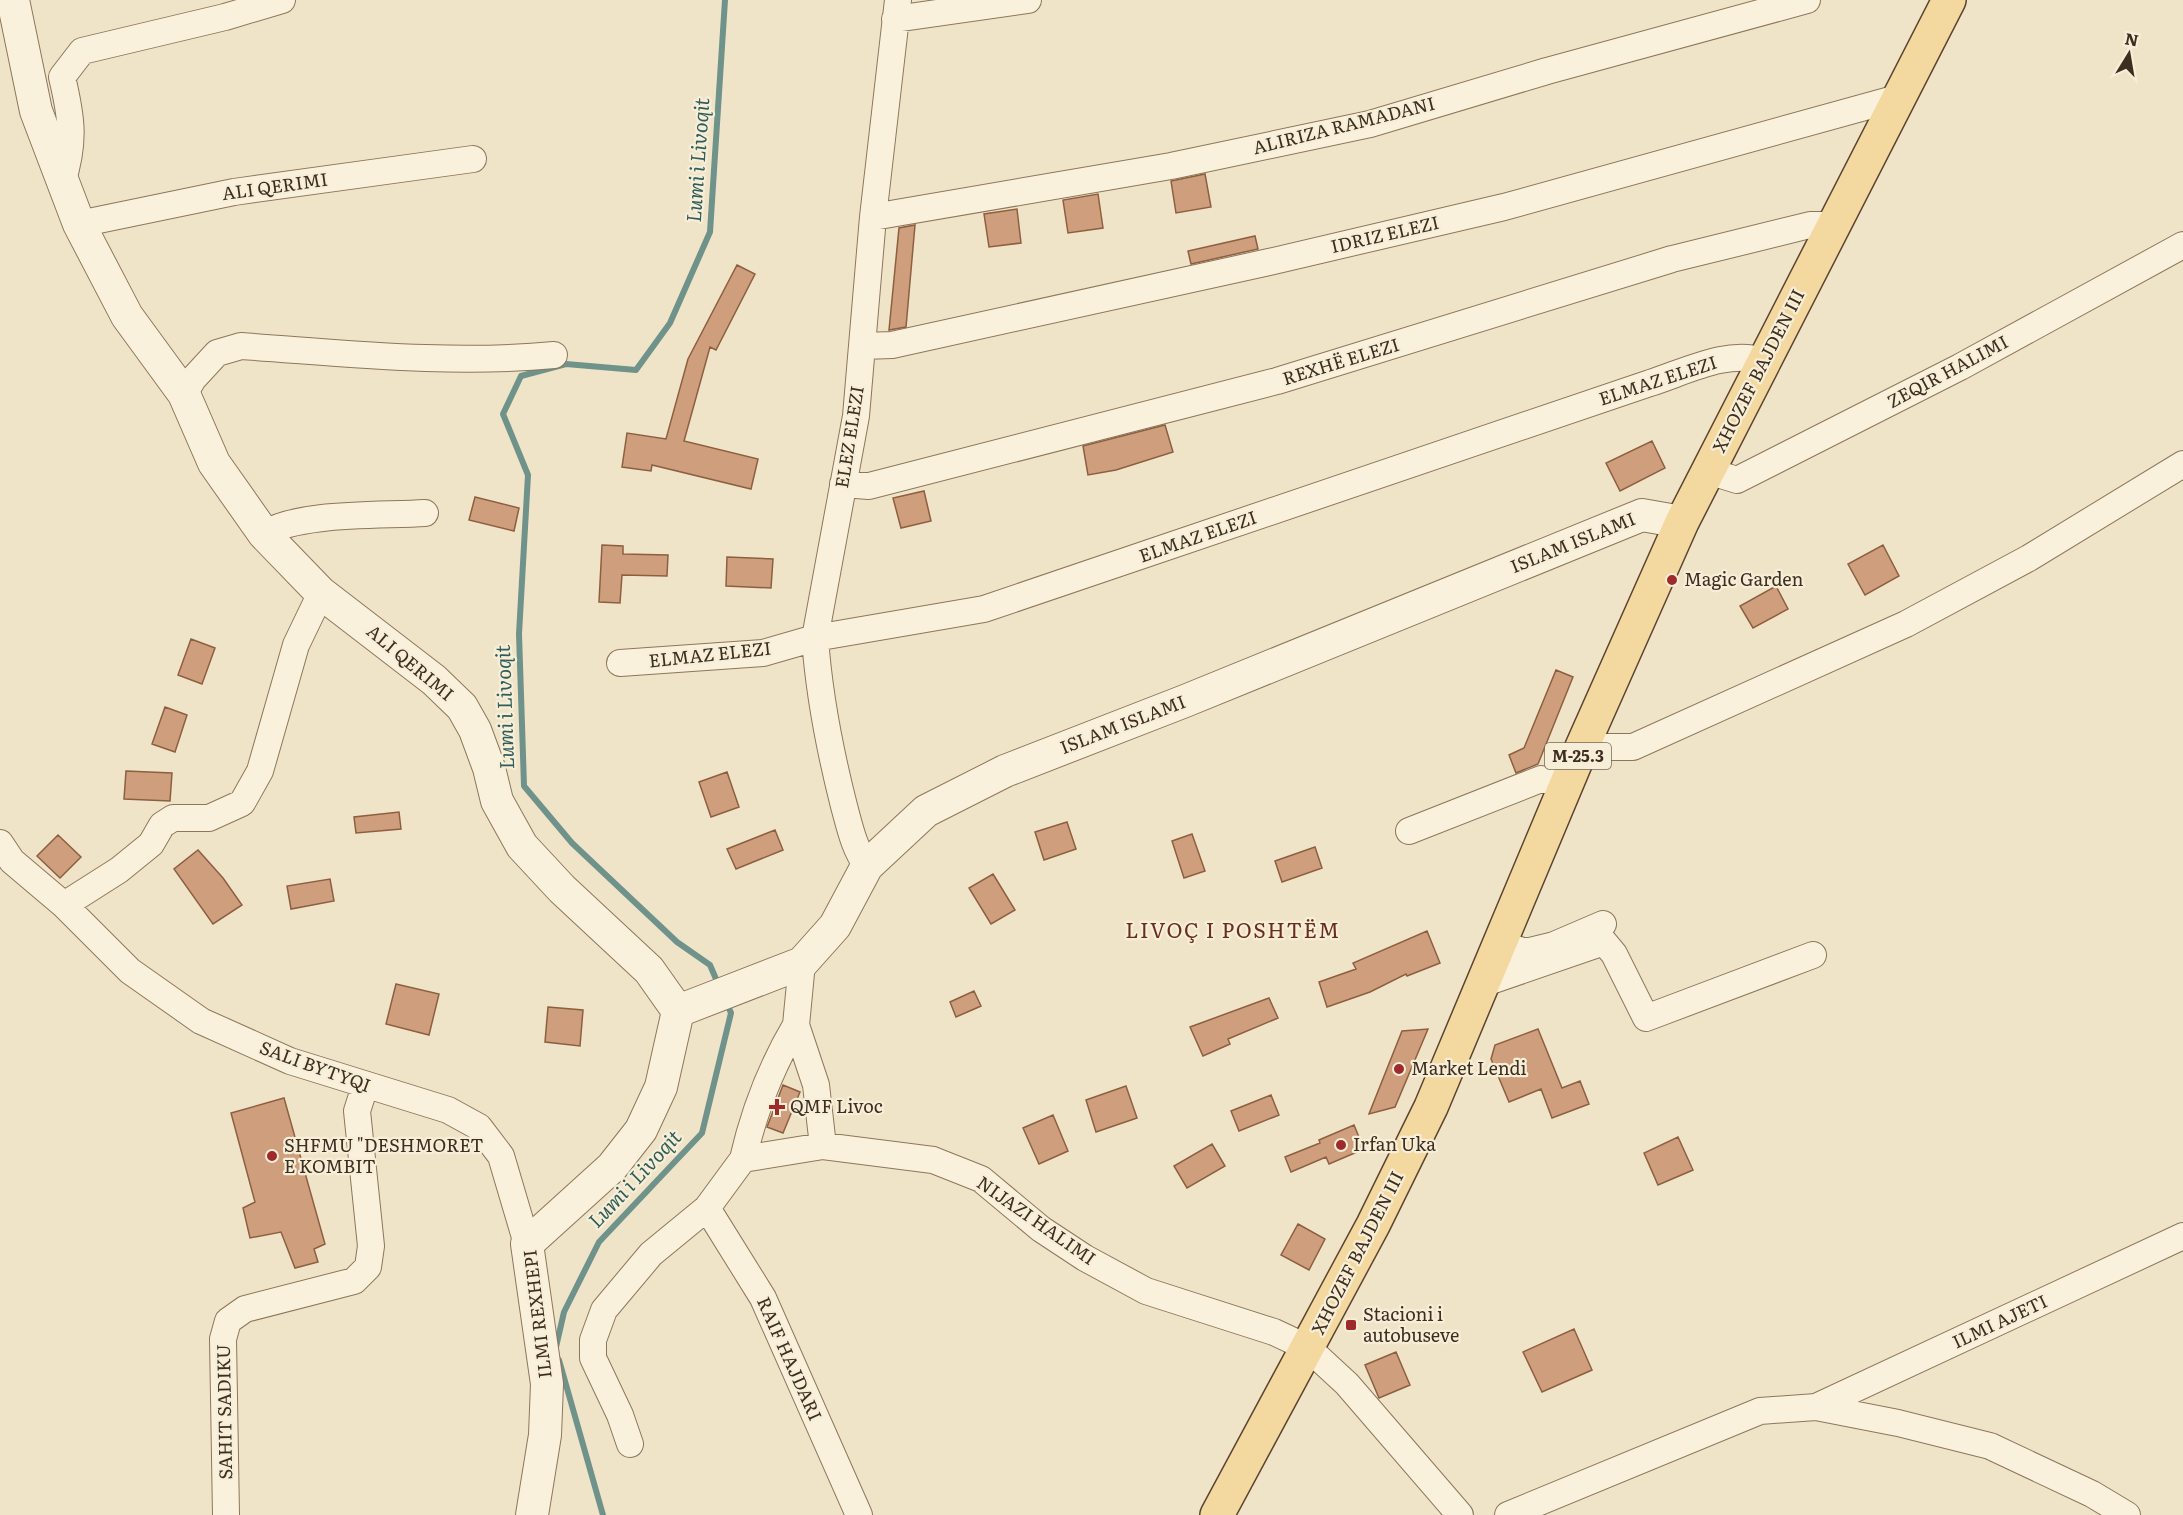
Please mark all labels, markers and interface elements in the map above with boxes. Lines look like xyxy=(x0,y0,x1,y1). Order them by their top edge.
north arrow xyxy=(2099,24,2159,84)
text: N xyxy=(2123,25,2141,51)
street label: ALIRIZA RAMADANI xyxy=(1250,89,1438,160)
water label: Lumi i Livoqit xyxy=(677,97,715,223)
street label: ALI QERIMI xyxy=(220,165,329,206)
street label: IDRIZ ELEZI xyxy=(1328,208,1442,259)
street label: XHOZEF BAJDEN III xyxy=(1705,284,1811,457)
street label: ZEQIR HALIMI xyxy=(1882,327,2013,414)
street label: REXHË ELEZI xyxy=(1279,330,1402,391)
street label: ELMAZ ELEZI xyxy=(1595,348,1720,411)
street label: ELEZ ELEZI xyxy=(827,384,870,490)
street label: ELMAZ ELEZI xyxy=(1135,503,1260,568)
street label: ISLAM ISLAMI xyxy=(1506,504,1639,579)
place label: Magic Garden xyxy=(1684,565,1803,592)
marker: Magic Garden xyxy=(1665,573,1679,587)
street label: ALI QERIMI xyxy=(361,617,460,706)
street label: ELMAZ ELEZI xyxy=(647,634,772,673)
water label: Lumi i Livoqit xyxy=(486,644,520,770)
street label: ISLAM ISLAMI xyxy=(1056,687,1189,760)
road number: M-25.3 xyxy=(1545,743,1611,769)
district label: LIVOÇ I POSHTËM xyxy=(1125,913,1341,944)
street label: SALI BYTYQI xyxy=(256,1033,375,1098)
place label: Market Lendi xyxy=(1411,1054,1527,1081)
marker: Market Lendi xyxy=(1392,1062,1406,1076)
place label: QMF Livoc xyxy=(790,1092,883,1119)
marker: QMF Livoc xyxy=(768,1098,786,1116)
water label: Lumi i Livoqit xyxy=(580,1122,687,1233)
place label: Irfan Uka xyxy=(1353,1130,1436,1157)
place label: SHFMU "DESHMORET E KOMBIT xyxy=(284,1131,484,1179)
marker: Irfan Uka xyxy=(1334,1138,1348,1152)
marker: SHFMU "DESHMORET E KOMBIT xyxy=(265,1149,279,1163)
street label: XHOZEF BAJDEN III xyxy=(1304,1166,1410,1339)
street label: NIJAZI HALIMI xyxy=(972,1169,1102,1271)
street label: ILMI REXHEPI xyxy=(515,1248,558,1380)
street label: ILMI AJETI xyxy=(1947,1287,2051,1355)
street label: RAIF HAJDARI xyxy=(751,1292,830,1425)
place label: Stacioni i autobuseve xyxy=(1363,1300,1459,1348)
marker: Stacioni i autobuseve xyxy=(1344,1318,1358,1332)
street label: SAHIT SADIKU xyxy=(209,1344,238,1480)

